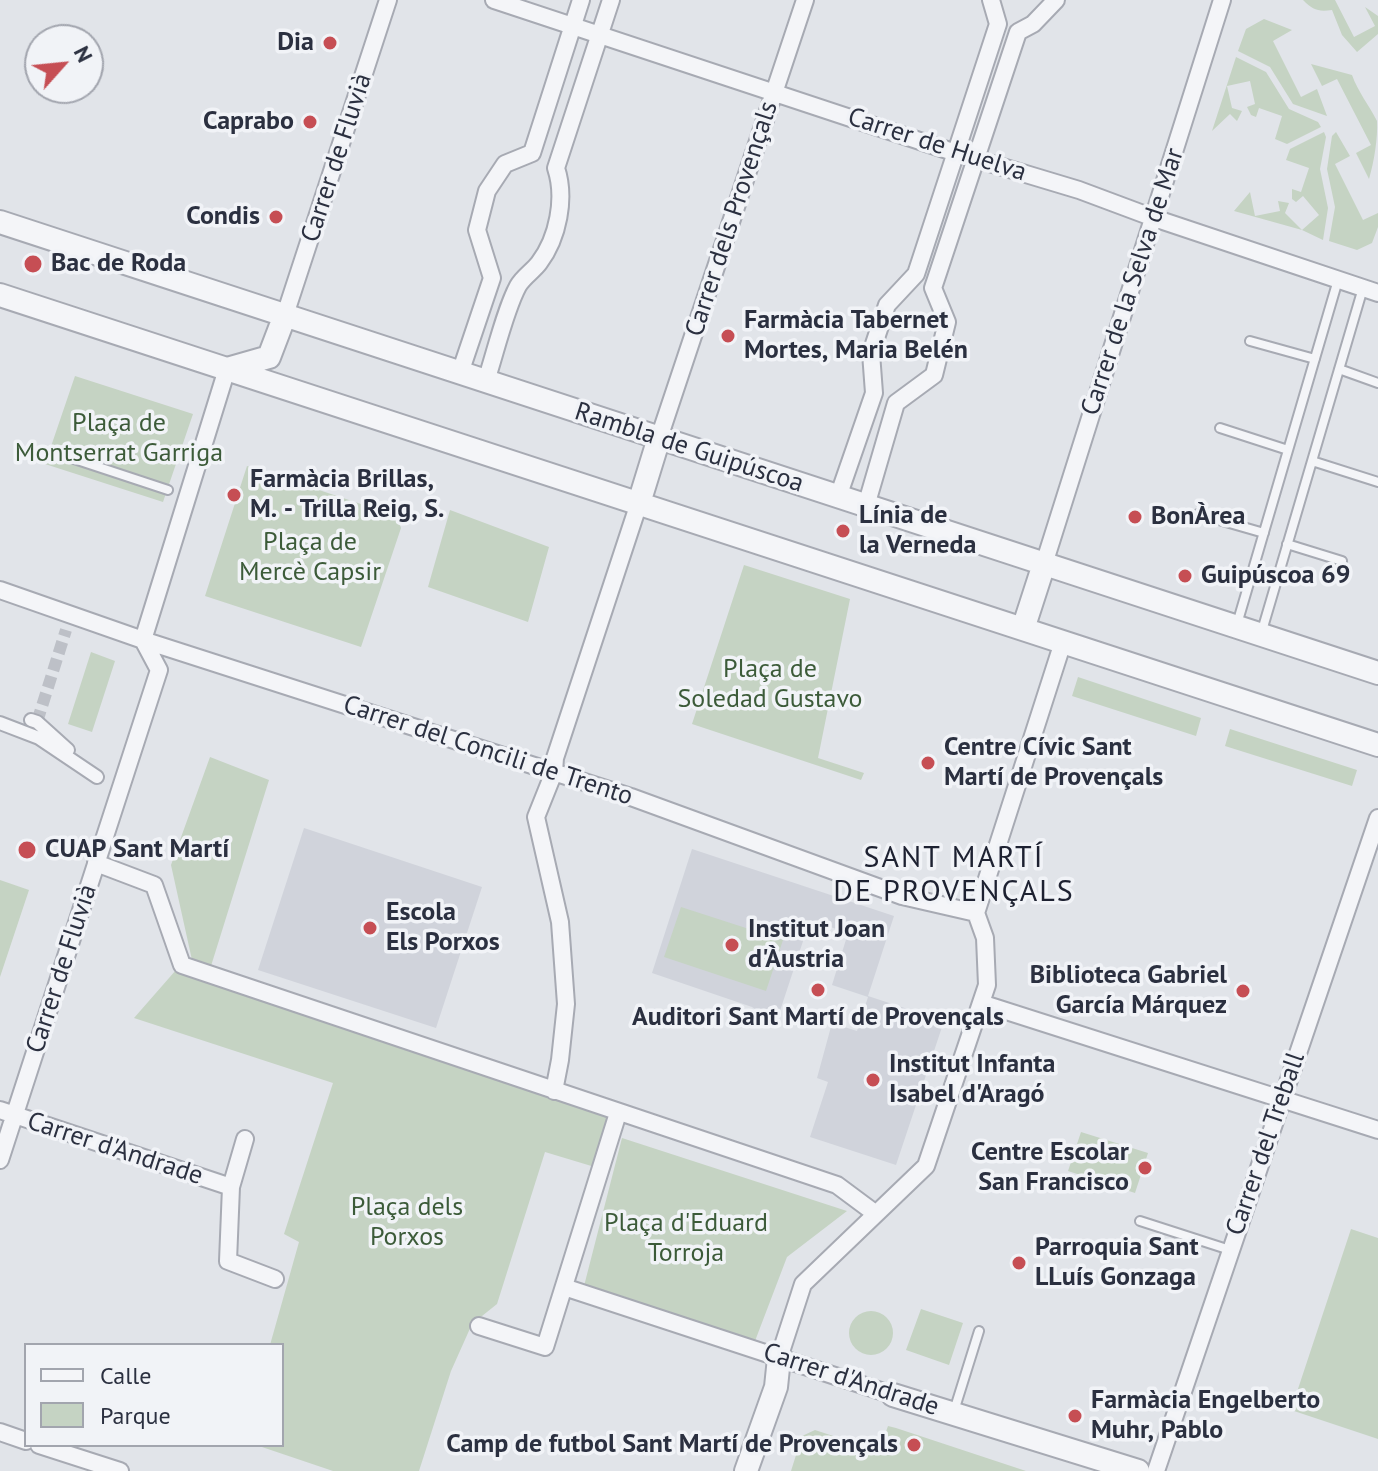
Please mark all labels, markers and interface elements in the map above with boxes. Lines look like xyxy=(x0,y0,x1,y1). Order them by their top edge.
north arrow xyxy=(24,24,104,104)
place label: Dia xyxy=(277,27,314,59)
marker: Dia xyxy=(321,34,339,52)
text: N xyxy=(68,41,99,67)
street label: Carrer de Fluvià xyxy=(295,70,379,246)
street label: Carrer dels Provençals xyxy=(679,97,785,341)
street label: Carrer de Huelva xyxy=(844,101,1030,189)
place label: Caprabo xyxy=(203,106,294,138)
marker: Caprabo xyxy=(301,113,319,131)
street label: Carrer de la Selva de Mar xyxy=(1075,145,1191,419)
place label: Condis xyxy=(186,201,260,233)
marker: Condis xyxy=(267,208,285,226)
place label: Bac de Roda xyxy=(51,248,186,280)
marker: Bac de Roda xyxy=(22,253,44,275)
place label: Farmàcia Tabernet Mortes, Maria Belén xyxy=(744,305,968,366)
marker: Farmàcia Tabernet Mortes, Maria Belén xyxy=(719,327,737,345)
street label: Rambla de Guipúscoa xyxy=(571,396,807,500)
park label: Plaça de Montserrat Garriga xyxy=(15,408,223,470)
place label: Farmàcia Brillas, M. - Trilla Reig, S. xyxy=(250,464,444,526)
marker: Farmàcia Brillas, M. - Trilla Reig, S. xyxy=(225,486,243,504)
place label: Línia de la Verneda xyxy=(859,500,976,562)
place label: BonÀrea xyxy=(1151,501,1245,533)
marker: BonÀrea xyxy=(1126,508,1144,526)
marker: Línia de la Verneda xyxy=(834,522,852,540)
park label: Plaça de Mercè Capsir xyxy=(239,527,381,588)
place label: Guipúscoa 69 xyxy=(1201,560,1351,592)
marker: Guipúscoa 69 xyxy=(1176,567,1194,585)
park label: Plaça de Soledad Gustavo xyxy=(677,654,863,716)
street label: Carrer del Concili de Trento xyxy=(339,689,637,813)
place label: Centre Cívic Sant Martí de Provençals xyxy=(944,732,1163,794)
marker: Centre Cívic Sant Martí de Provençals xyxy=(919,754,937,772)
place label: CUAP Sant Martí xyxy=(45,834,229,866)
marker: CUAP Sant Martí xyxy=(16,839,38,861)
district label: SANT MARTÍ DE PROVENÇALS xyxy=(833,840,1075,910)
street label: Carrer de Fluvià xyxy=(20,881,104,1057)
place label: Escola Els Porxos xyxy=(386,897,500,958)
place label: Institut Joan d'Àustria xyxy=(748,914,885,976)
marker: Escola Els Porxos xyxy=(361,919,379,937)
marker: Institut Joan d'Àustria xyxy=(723,936,741,954)
place label: Biblioteca Gabriel García Márquez xyxy=(1030,960,1227,1022)
marker: Auditori Sant Martí de Provençals xyxy=(809,981,827,999)
marker: Biblioteca Gabriel García Márquez xyxy=(1234,982,1252,1000)
place label: Auditori Sant Martí de Provençals xyxy=(632,1002,1004,1034)
street label: Carrer del Treball xyxy=(1220,1048,1312,1240)
place label: Institut Infanta Isabel d'Aragó xyxy=(889,1049,1055,1110)
marker: Institut Infanta Isabel d'Aragó xyxy=(864,1071,882,1089)
street label: Carrer d'Andrade xyxy=(23,1106,207,1192)
place label: Centre Escolar San Francisco xyxy=(971,1137,1129,1198)
marker: Centre Escolar San Francisco xyxy=(1136,1159,1154,1177)
park label: Plaça dels Porxos xyxy=(351,1192,463,1254)
park label: Plaça d'Eduard Torroja xyxy=(604,1208,768,1270)
place label: Parroquia Sant LLuís Gonzaga xyxy=(1035,1232,1199,1294)
marker: Parroquia Sant LLuís Gonzaga xyxy=(1010,1254,1028,1272)
street label: Carrer d'Andrade xyxy=(759,1337,943,1423)
legend xyxy=(24,1343,284,1447)
text: Calle xyxy=(100,1360,151,1391)
place label: Farmàcia Engelberto Muhr, Pablo xyxy=(1091,1385,1320,1446)
text: Parque xyxy=(100,1400,171,1431)
marker: Farmàcia Engelberto Muhr, Pablo xyxy=(1066,1407,1084,1425)
place label: Camp de futbol Sant Martí de Provençals xyxy=(446,1429,898,1461)
marker: Camp de futbol Sant Martí de Provençals xyxy=(905,1436,923,1454)

